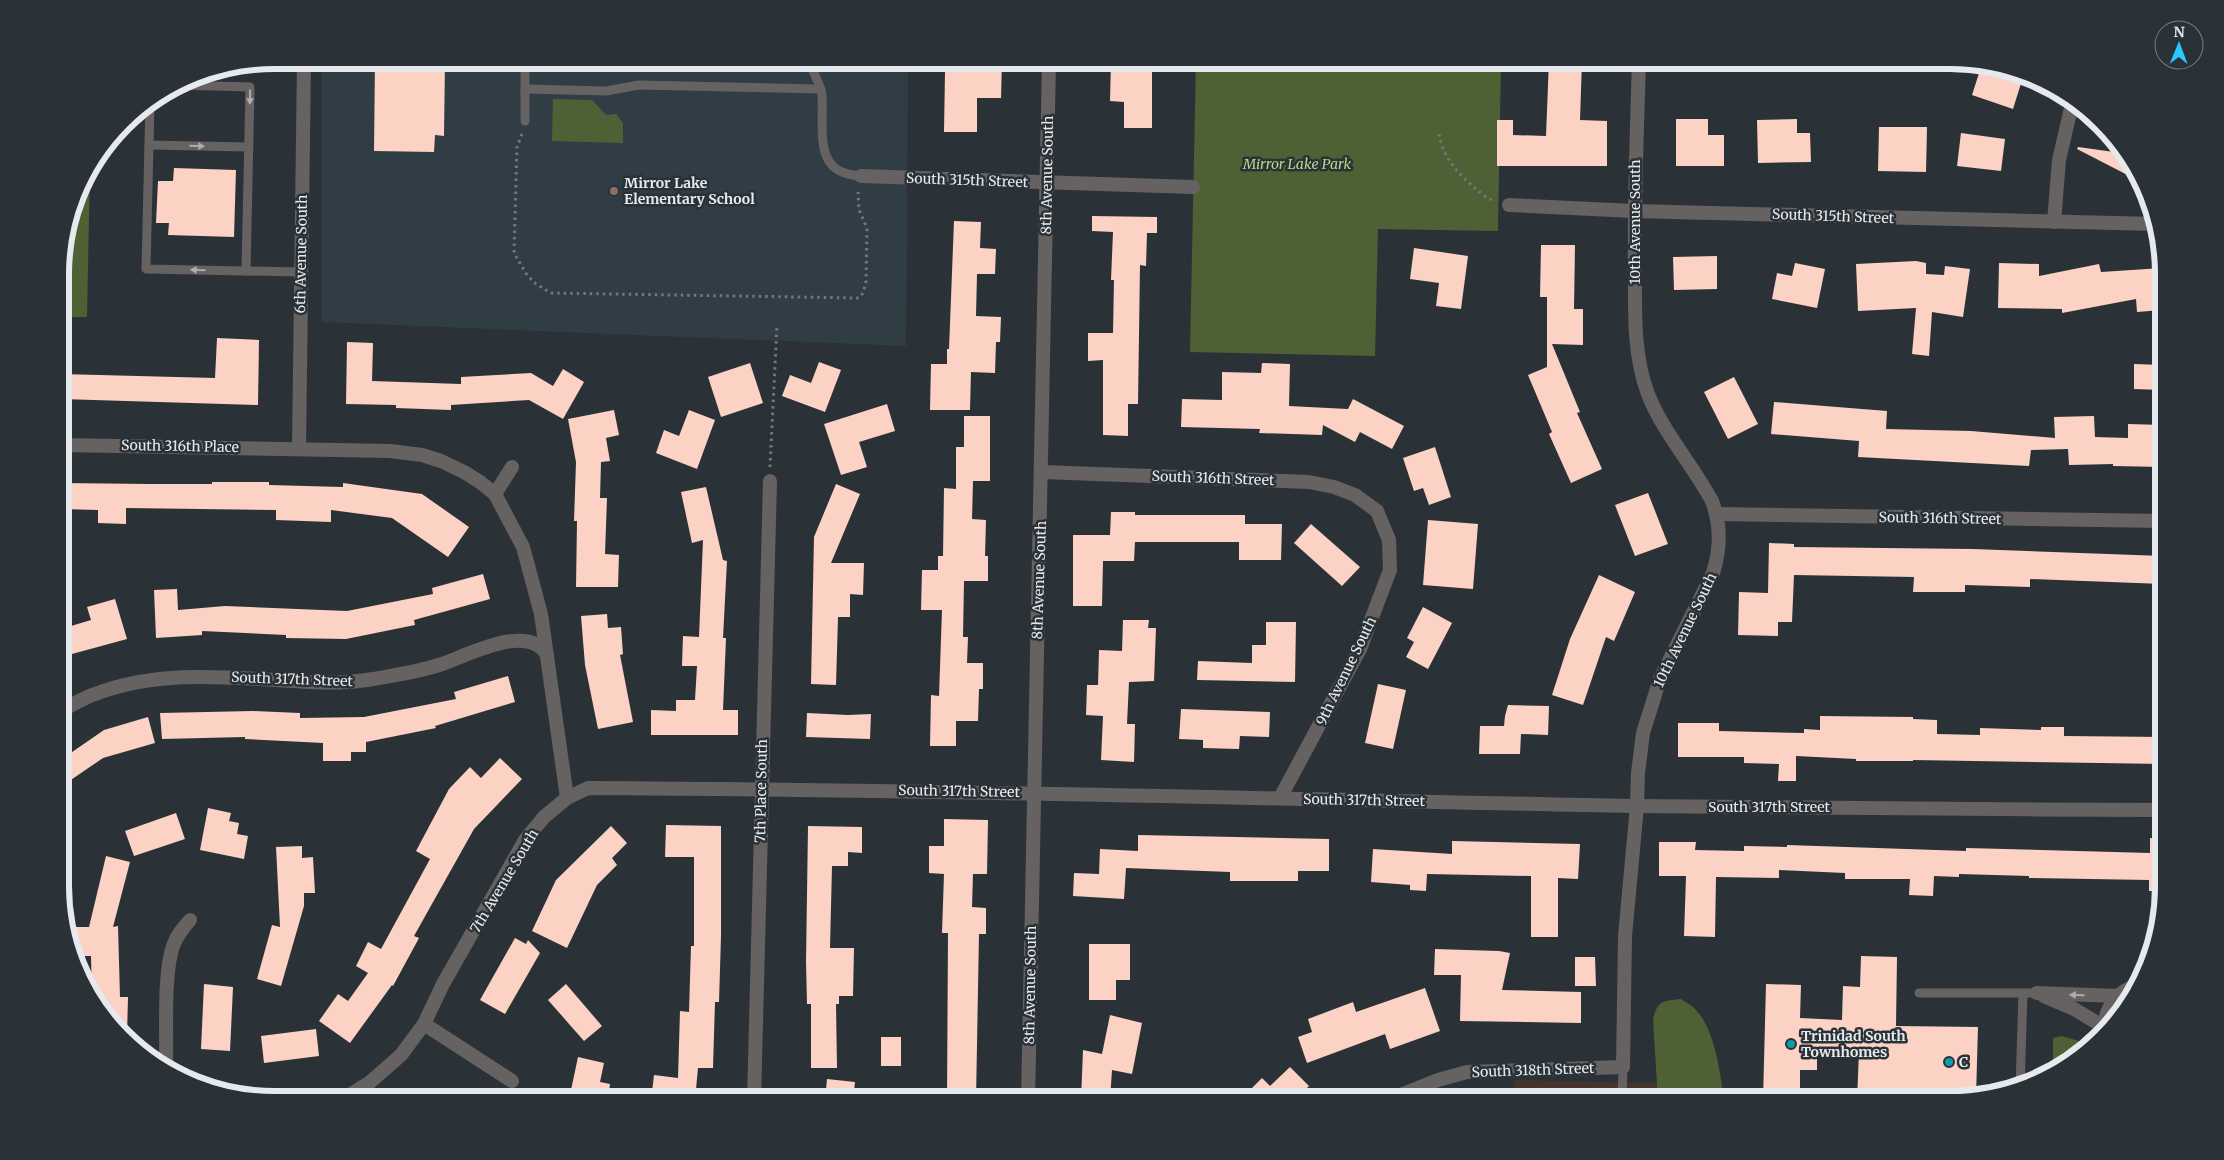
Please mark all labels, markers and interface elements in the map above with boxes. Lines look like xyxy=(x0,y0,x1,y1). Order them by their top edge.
north arrow xyxy=(2154,20,2204,70)
text: N xyxy=(2174,23,2185,41)
one-way arrow xyxy=(246,90,254,106)
street label: 8th Avenue South xyxy=(1037,116,1057,234)
one-way arrow xyxy=(190,142,206,150)
park label: Mirror Lake Park xyxy=(1242,155,1351,173)
street label: 10th Avenue South xyxy=(1626,159,1644,285)
street label: South 315th Street xyxy=(906,169,1029,191)
place label: Mirror Lake Elementary School xyxy=(624,174,755,208)
marker: Mirror Lake Elementary School xyxy=(608,185,620,197)
street label: 6th Avenue South xyxy=(291,195,311,313)
street label: South 315th Street xyxy=(1772,205,1895,227)
one-way arrow xyxy=(189,266,205,274)
street label: South 316th Place xyxy=(121,436,239,456)
street label: South 316th Street xyxy=(1151,467,1275,489)
street label: South 316th Street xyxy=(1878,508,2002,528)
street label: 8th Avenue South xyxy=(1028,520,1050,640)
street label: 10th Avenue South xyxy=(1649,570,1721,690)
street label: 9th Avenue South xyxy=(1312,614,1380,728)
street label: South 317th Street xyxy=(231,668,354,690)
street label: 7th Place South xyxy=(751,739,771,843)
street label: South 317th Street xyxy=(898,781,1021,801)
street label: South 317th Street xyxy=(1303,790,1426,810)
street label: South 317th Street xyxy=(1708,798,1831,816)
street label: 7th Avenue South xyxy=(466,826,542,936)
street label: 8th Avenue South xyxy=(1020,926,1040,1044)
one-way arrow xyxy=(2069,990,2085,998)
place label: Trinidad South Townhomes xyxy=(1801,1027,1906,1061)
marker: Trinidad South Townhomes xyxy=(1785,1038,1797,1050)
place label: C xyxy=(1959,1053,1968,1071)
marker: C xyxy=(1943,1056,1955,1068)
street label: South 318th Street xyxy=(1471,1059,1595,1081)

